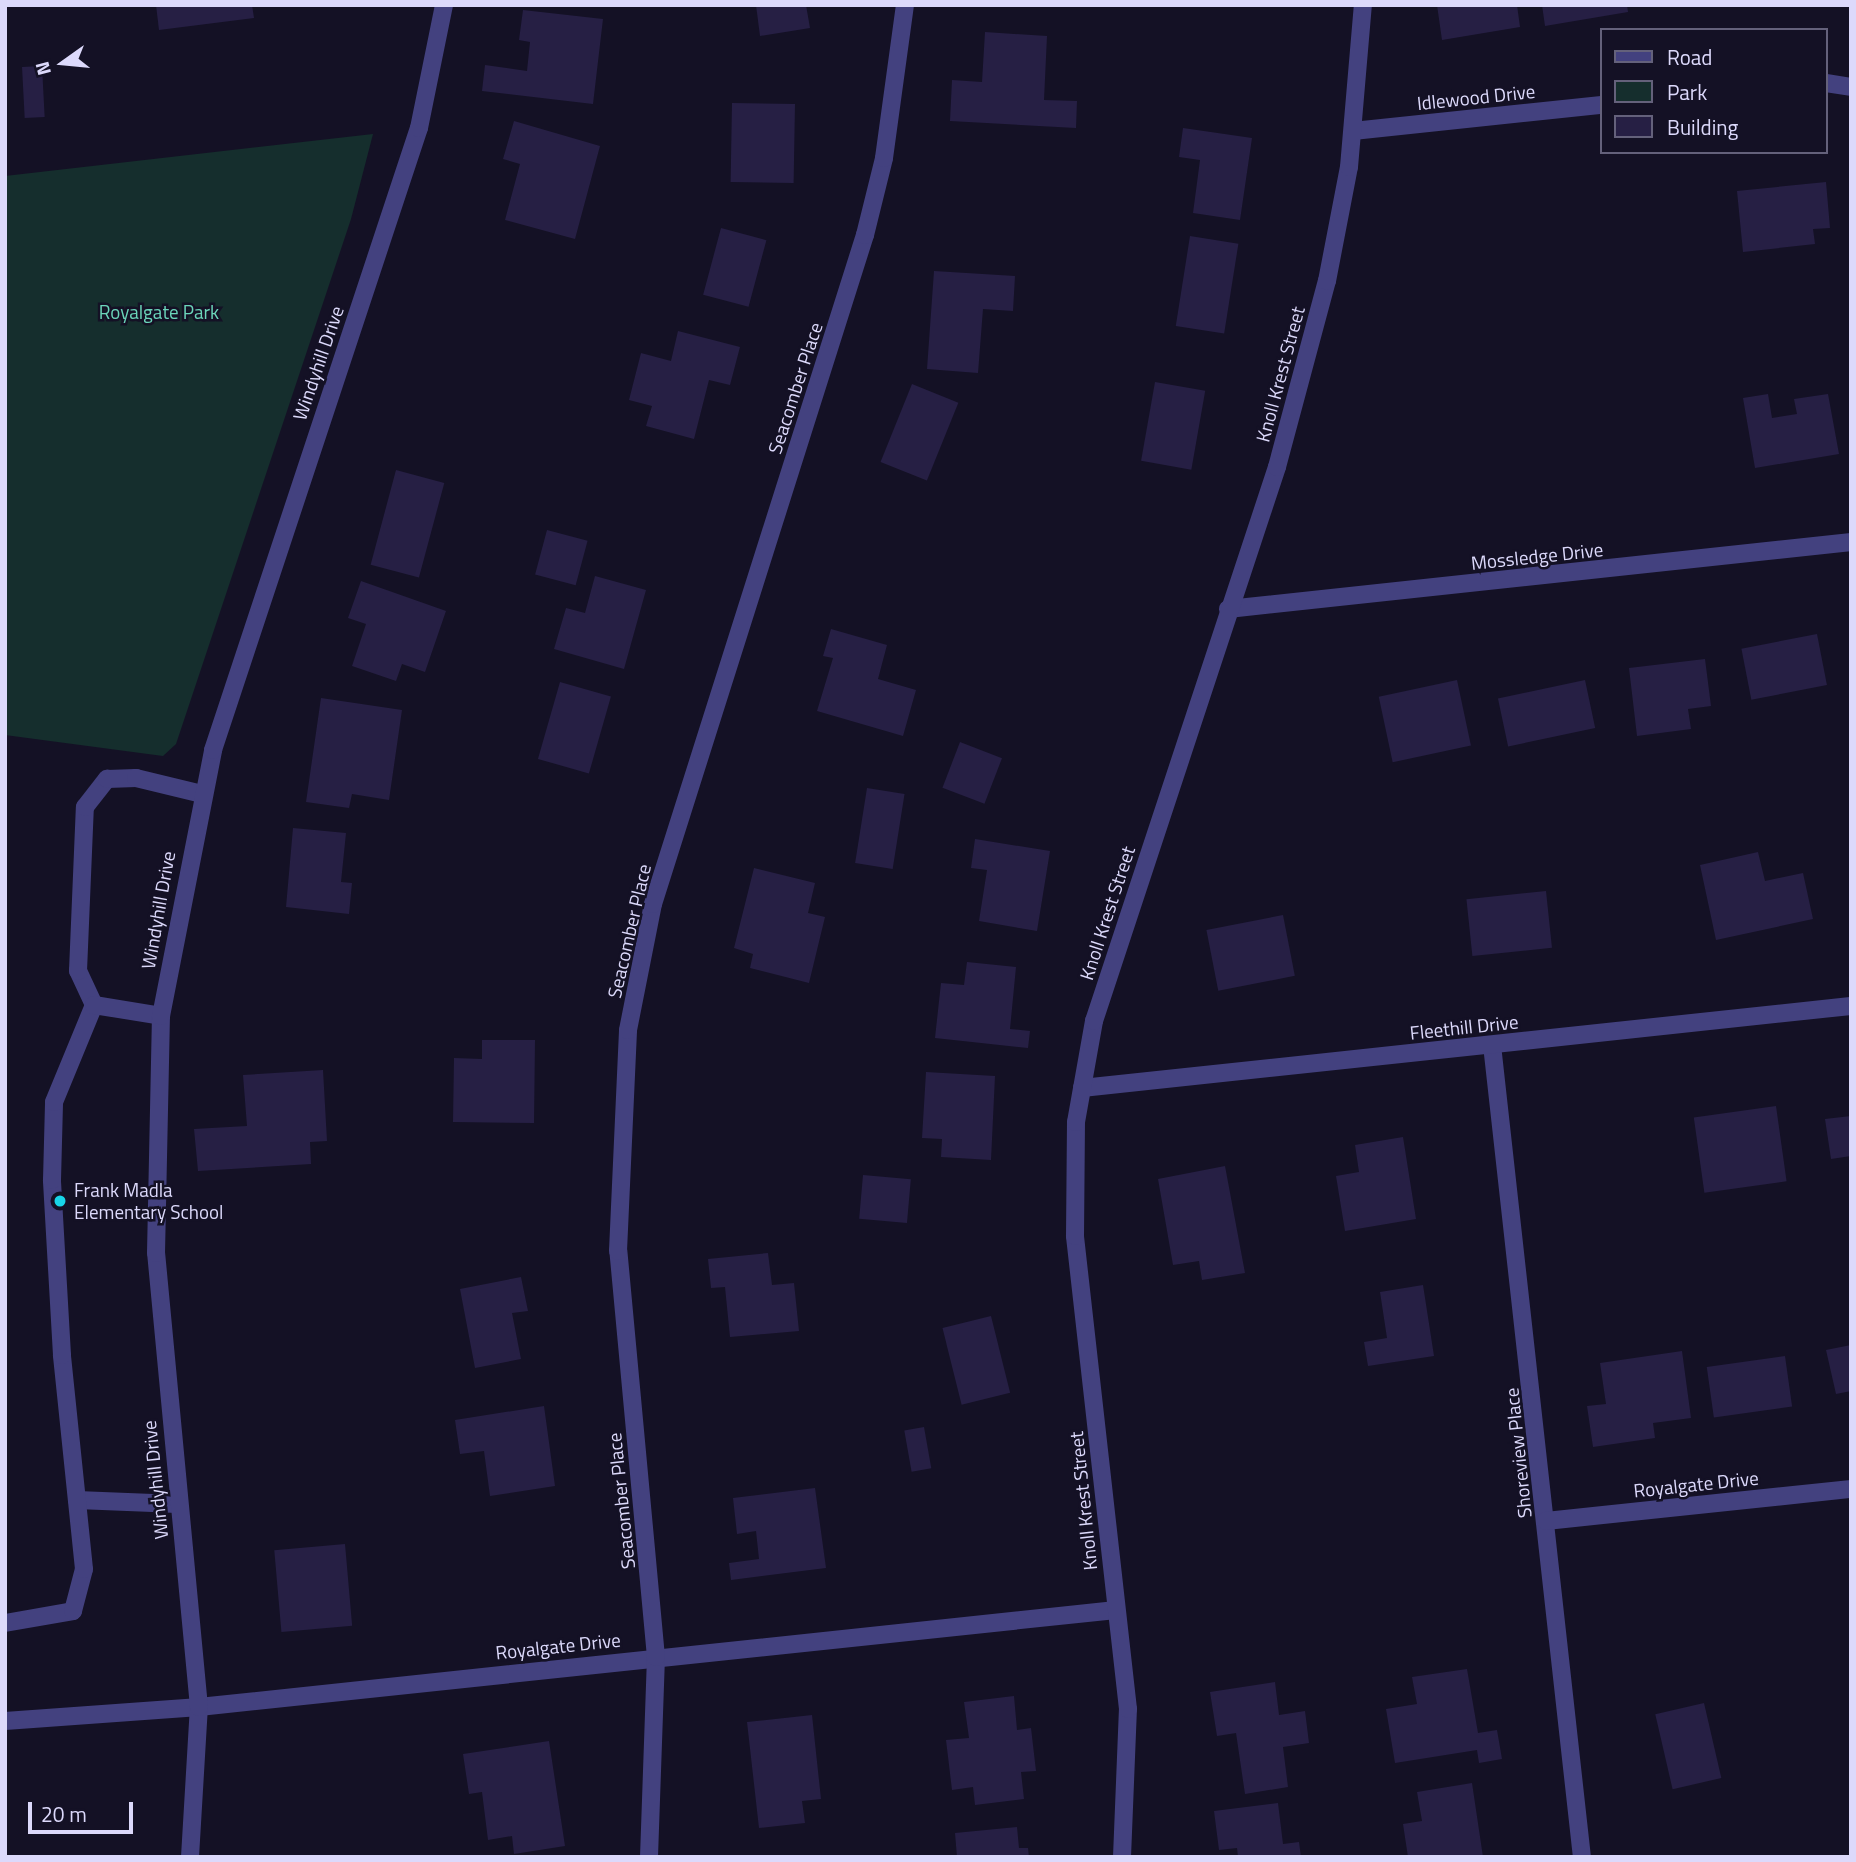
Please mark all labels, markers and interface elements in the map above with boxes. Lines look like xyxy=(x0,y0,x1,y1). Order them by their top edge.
north arrow xyxy=(28,28,98,98)
legend xyxy=(1601,28,1828,154)
text: Road xyxy=(1667,41,1712,73)
text: N xyxy=(27,58,58,79)
text: Park xyxy=(1667,76,1707,108)
street label: Idlewood Drive xyxy=(1416,79,1536,115)
text: Building xyxy=(1667,111,1738,143)
park label: Royalgate Park xyxy=(99,301,219,323)
street label: Windyhill Drive xyxy=(288,303,348,423)
street label: Knoll Krest Street xyxy=(1251,304,1309,444)
street label: Seacomber Place xyxy=(763,319,827,457)
street label: Mossledge Drive xyxy=(1470,538,1604,574)
street label: Knoll Krest Street xyxy=(1075,843,1139,983)
street label: Windyhill Drive xyxy=(136,849,180,971)
street label: Seacomber Place xyxy=(603,862,655,1000)
street label: Fleethill Drive xyxy=(1409,1010,1519,1044)
place label: Frank Madla Elementary School xyxy=(74,1179,223,1223)
marker: Frank Madla Elementary School xyxy=(52,1193,68,1209)
street label: Shoreview Place xyxy=(1500,1387,1536,1519)
street label: Windyhill Drive xyxy=(137,1419,173,1541)
street label: Knoll Krest Street xyxy=(1064,1431,1102,1571)
street label: Seacomber Place xyxy=(603,1432,639,1570)
street label: Royalgate Drive xyxy=(1632,1466,1760,1502)
street label: Royalgate Drive xyxy=(494,1628,622,1664)
scale bar xyxy=(32,1788,136,1832)
text: 20 m xyxy=(41,1798,87,1830)

